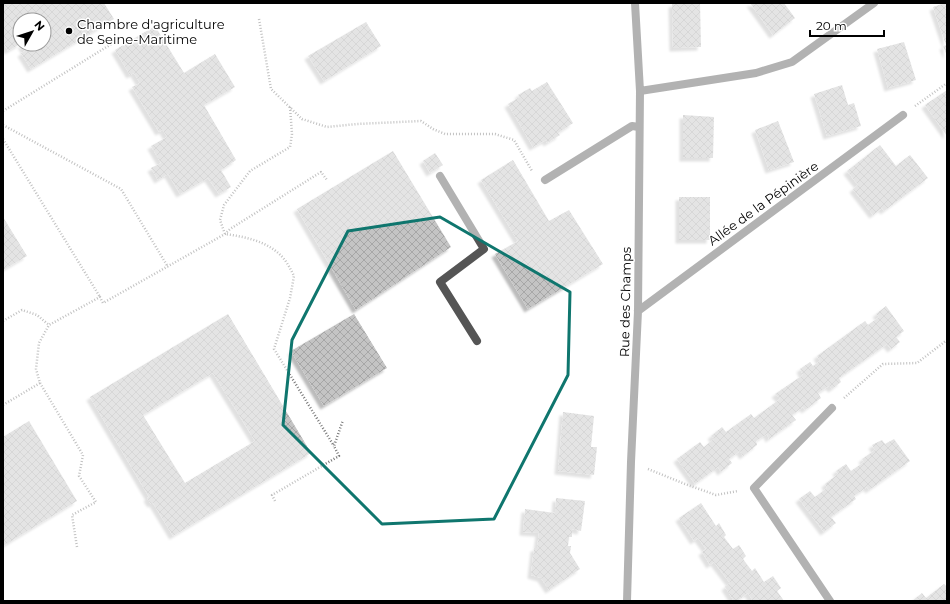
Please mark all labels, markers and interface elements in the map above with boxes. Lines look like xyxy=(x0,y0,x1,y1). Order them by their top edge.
north arrow xyxy=(12,12,52,52)
scale bar xyxy=(810,12,884,38)
place label: Chambre d'agriculture de Seine-Maritime xyxy=(77,16,225,47)
text: N xyxy=(32,18,48,34)
text: 20 m xyxy=(816,18,847,33)
marker: Chambre d'agriculture de Seine-Maritime xyxy=(64,26,74,36)
street label: Allée de la Pépinière xyxy=(705,158,821,248)
street label: Rue des Champs xyxy=(616,247,634,357)

